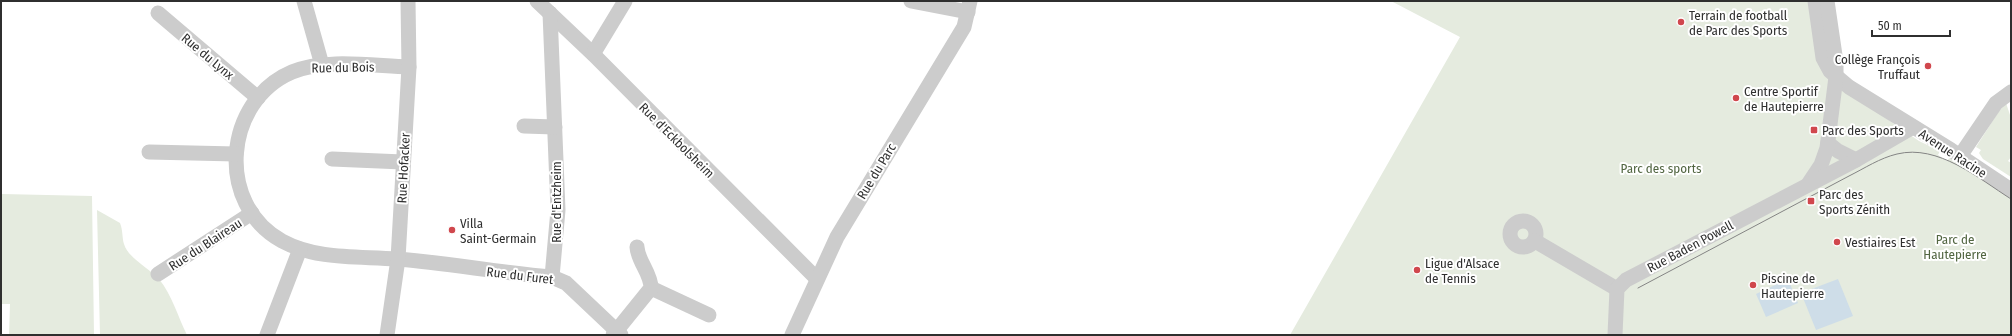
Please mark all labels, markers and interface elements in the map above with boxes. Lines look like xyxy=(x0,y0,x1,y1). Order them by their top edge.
place label: Terrain de football de Parc des Sports xyxy=(1689,8,1788,38)
scale bar xyxy=(1872,12,1950,38)
marker: Terrain de football de Parc des Sports xyxy=(1676,17,1686,27)
text: 50 m xyxy=(1878,19,1902,33)
street label: Rue du Lynx xyxy=(179,30,237,83)
place label: Collège François Truffaut xyxy=(1835,52,1921,82)
street label: Rue du Bois xyxy=(311,59,375,76)
marker: Collège François Truffaut xyxy=(1923,61,1933,71)
place label: Centre Sportif de Hautepierre xyxy=(1744,84,1824,114)
marker: Centre Sportif de Hautepierre xyxy=(1731,93,1741,103)
street label: Rue d'Eckbolsheim xyxy=(636,100,717,181)
place label: Parc des Sports xyxy=(1822,123,1904,138)
marker: Parc des Sports xyxy=(1809,125,1819,135)
street label: Avenue Racine xyxy=(1916,126,1989,181)
street label: Rue Hofacker xyxy=(394,132,413,204)
street label: Rue du Parc xyxy=(854,140,899,202)
street label: Rue d'Entzheim xyxy=(549,161,564,243)
park label: Parc des sports xyxy=(1621,161,1702,176)
place label: Parc des Sports Zénith xyxy=(1819,187,1890,217)
marker: Parc des Sports Zénith xyxy=(1806,196,1816,206)
street label: Rue du Blaireau xyxy=(166,215,245,274)
place label: Villa Saint-Germain xyxy=(460,216,536,246)
street label: Rue Baden Powell xyxy=(1645,217,1736,275)
marker: Villa Saint-Germain xyxy=(447,225,457,235)
park label: Parc de Hautepierre xyxy=(1923,232,1987,262)
place label: Vestiaires Est xyxy=(1845,235,1916,250)
marker: Vestiaires Est xyxy=(1832,237,1842,247)
place label: Ligue d'Alsace de Tennis xyxy=(1425,256,1499,286)
street label: Rue du Furet xyxy=(486,264,555,287)
marker: Ligue d'Alsace de Tennis xyxy=(1412,265,1422,275)
place label: Piscine de Hautepierre xyxy=(1761,271,1824,301)
marker: Piscine de Hautepierre xyxy=(1748,280,1758,290)

